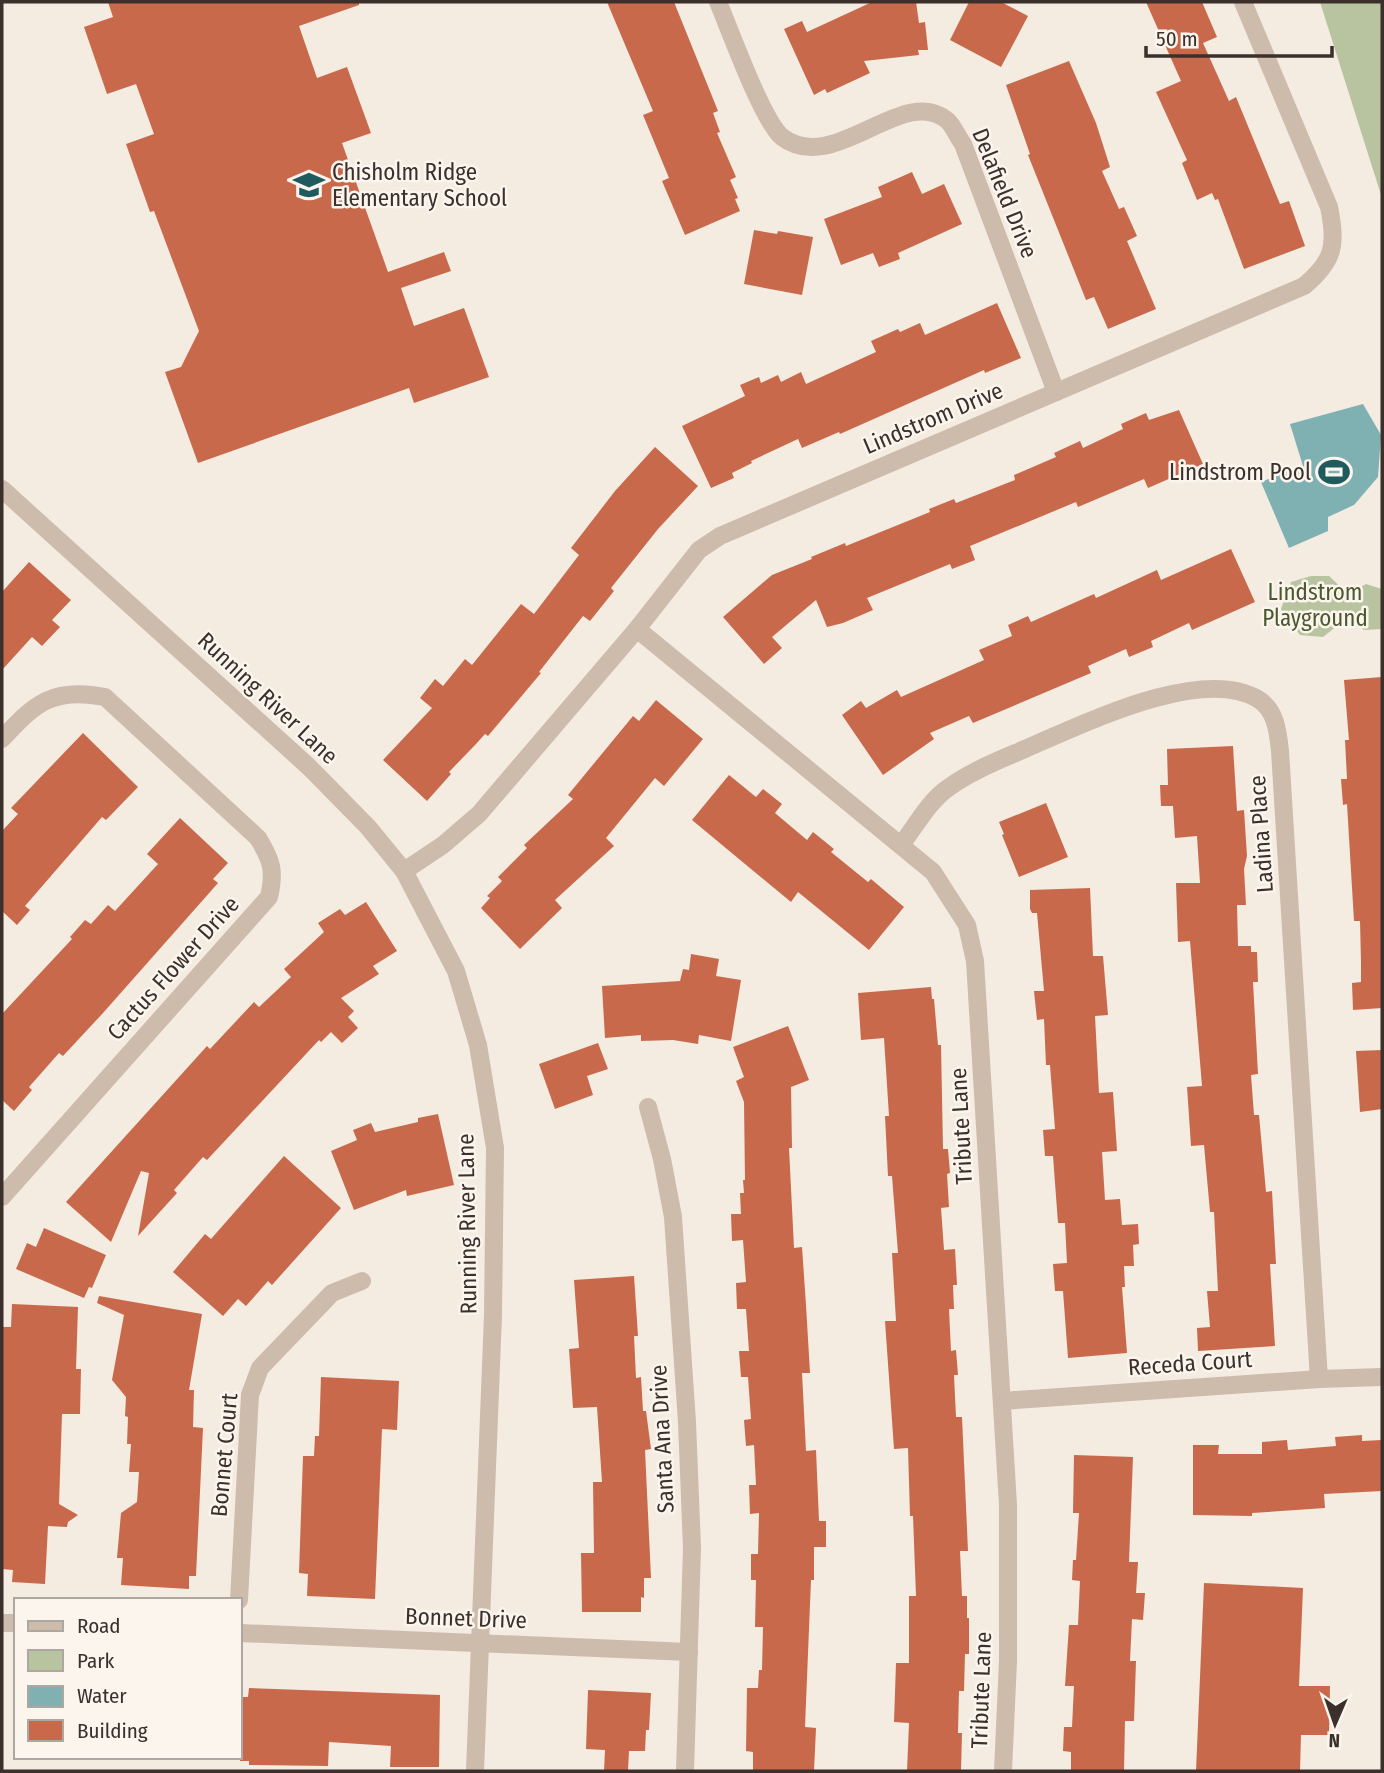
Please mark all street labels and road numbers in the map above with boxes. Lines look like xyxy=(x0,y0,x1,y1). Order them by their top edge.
street label: Delafield Drive xyxy=(966,124,1044,262)
street label: Lindstrom Drive xyxy=(859,376,1007,460)
street label: Running River Lane xyxy=(192,626,344,770)
street label: Ladina Place xyxy=(1243,774,1279,894)
street label: Cactus Flower Drive xyxy=(101,890,245,1046)
street label: Tribute Lane xyxy=(944,1067,978,1185)
street label: Running River Lane xyxy=(451,1133,483,1315)
street label: Receda Court xyxy=(1127,1345,1253,1381)
street label: Santa Ana Drive xyxy=(644,1364,680,1514)
street label: Bonnet Court xyxy=(205,1391,243,1518)
street label: Bonnet Drive xyxy=(405,1602,527,1634)
street label: Tribute Lane xyxy=(965,1631,997,1749)

